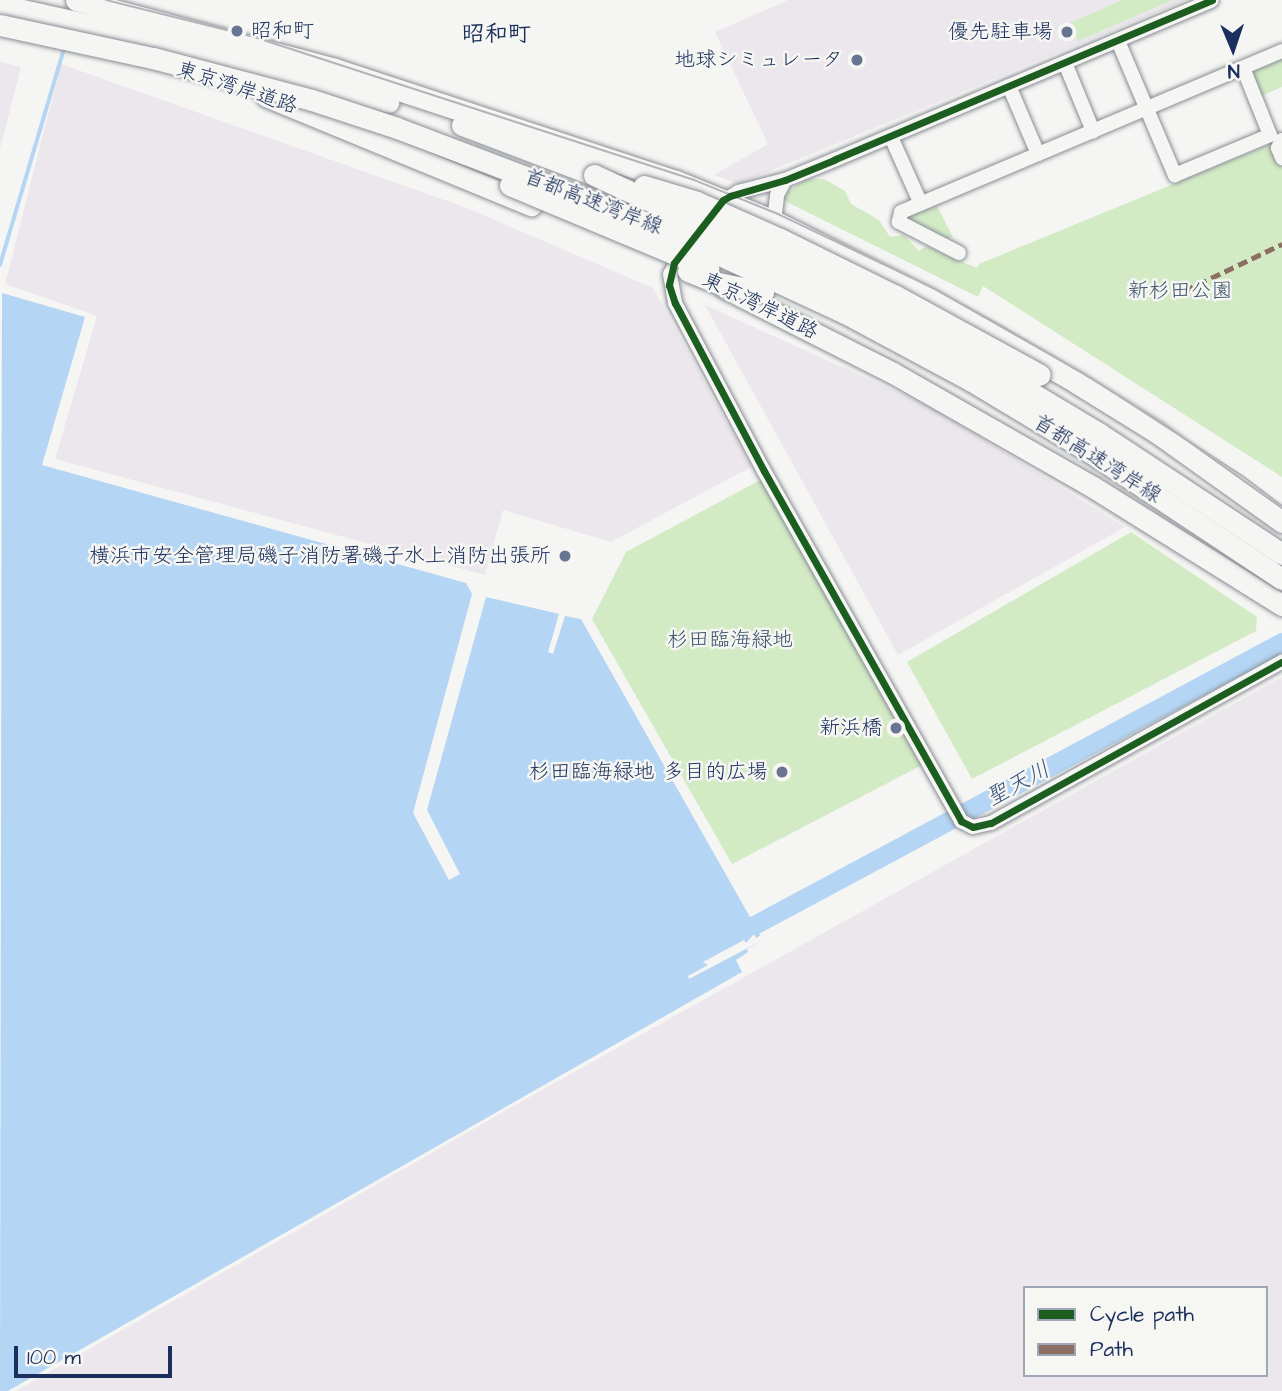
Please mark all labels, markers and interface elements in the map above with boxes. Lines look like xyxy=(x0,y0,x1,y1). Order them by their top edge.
north arrow xyxy=(1198,14,1268,84)
place label: 昭和町 xyxy=(251,18,314,44)
place label: 優先駐車場 xyxy=(948,19,1053,45)
district label: 昭和町 xyxy=(462,20,530,48)
marker: 昭和町 xyxy=(229,23,245,39)
marker: 優先駐車場 xyxy=(1059,24,1075,40)
place label: 地球シミュレータ xyxy=(674,47,843,73)
marker: 地球シミュレータ xyxy=(849,52,865,68)
street label: 東京湾岸道路 xyxy=(173,57,301,119)
text: N xyxy=(1227,57,1240,84)
street label: 首都高速湾岸線 xyxy=(520,164,666,240)
street label: 東京湾岸道路 xyxy=(698,267,822,345)
park label: 新杉田公園 xyxy=(1128,278,1232,304)
street label: 首都高速湾岸線 xyxy=(1028,409,1166,509)
place label: 横浜市安全管理局磯子消防署磯子水上消防出張所 xyxy=(89,543,551,569)
marker: 横浜市安全管理局磯子消防署磯子水上消防出張所 xyxy=(557,548,573,564)
park label: 杉田臨海緑地 xyxy=(667,627,793,653)
place label: 新浜橋 xyxy=(819,715,882,741)
marker: 新浜橋 xyxy=(888,720,904,736)
water label: 聖天川 xyxy=(981,756,1055,812)
place label: 杉田臨海緑地 多目的広場 xyxy=(529,759,768,785)
marker: 杉田臨海緑地 多目的広場 xyxy=(774,764,790,780)
legend xyxy=(1023,1286,1268,1377)
text: Cycle path xyxy=(1090,1300,1194,1329)
scale bar xyxy=(18,1332,175,1376)
text: Path xyxy=(1090,1335,1133,1364)
text: 100 m xyxy=(27,1343,81,1372)

